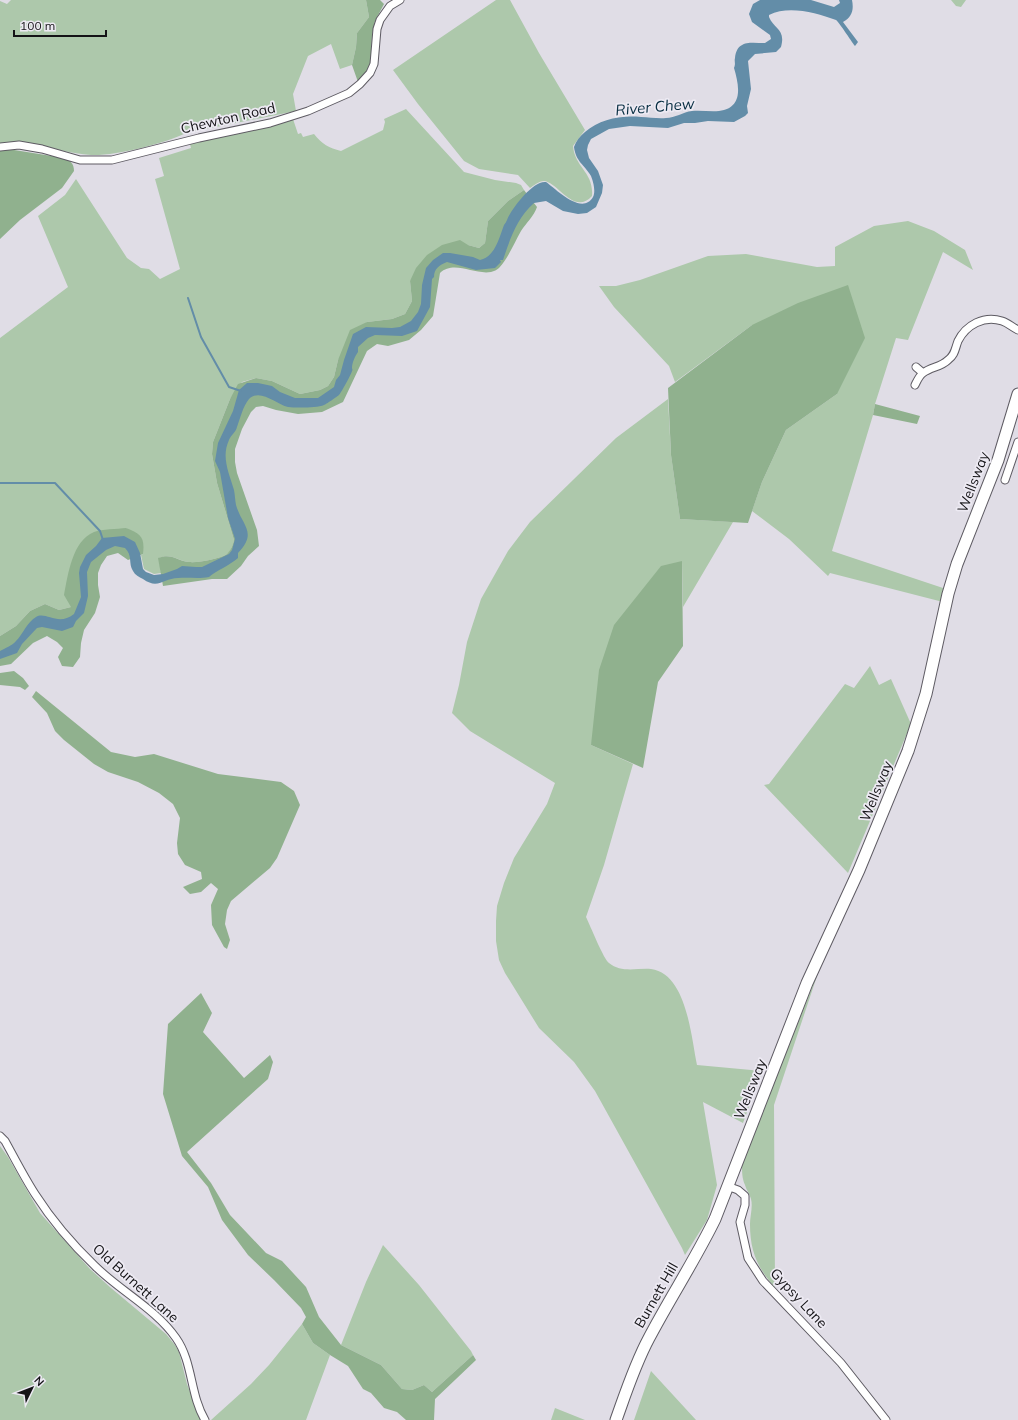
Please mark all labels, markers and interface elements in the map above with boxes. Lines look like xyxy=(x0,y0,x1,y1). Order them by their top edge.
scale bar xyxy=(14,12,106,38)
text: 100 m xyxy=(20,18,55,33)
water label: River Chew xyxy=(615,93,696,119)
street label: Chewton Road xyxy=(179,98,277,138)
street label: Wellsway xyxy=(953,449,993,515)
street label: Wellsway xyxy=(856,758,896,824)
street label: Wellsway xyxy=(730,1056,770,1122)
street label: Old Burnett Lane xyxy=(89,1240,183,1326)
street label: Burnett Hill xyxy=(630,1259,682,1331)
street label: Gypsy Lane xyxy=(767,1264,831,1332)
north arrow xyxy=(12,1368,52,1408)
text: N xyxy=(31,1373,47,1389)

